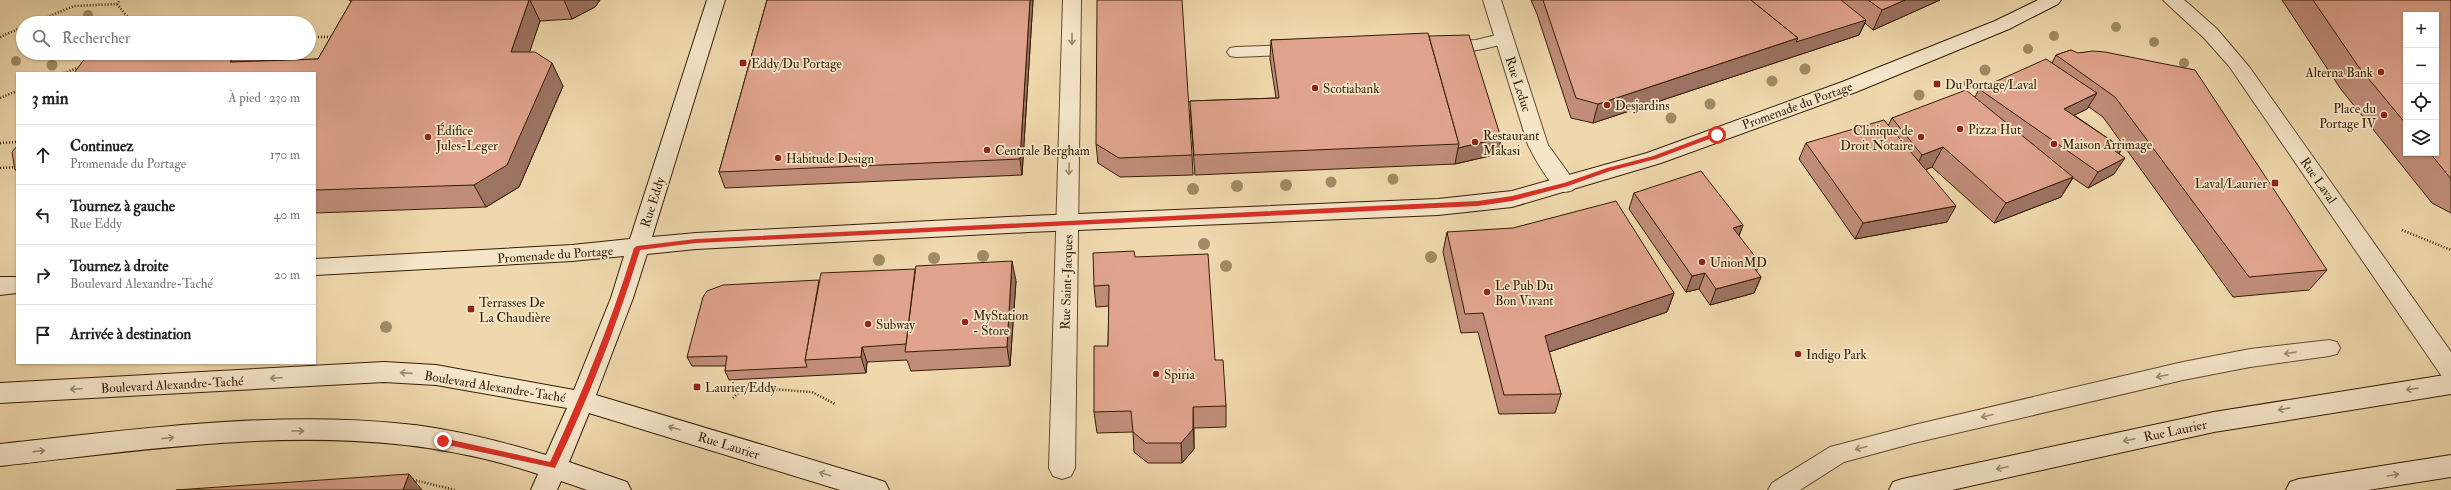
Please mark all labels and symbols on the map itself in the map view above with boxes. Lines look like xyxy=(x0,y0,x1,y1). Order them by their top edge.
one-way arrow xyxy=(1068,32,1076,45)
street label: Rue Leduc xyxy=(1502,55,1535,114)
place label: Eddy/Du Portage xyxy=(751,56,843,73)
marker: Eddy/Du Portage xyxy=(738,58,748,68)
place label: Alterna Bank xyxy=(2304,65,2374,81)
marker: Alterna Bank xyxy=(2376,67,2386,77)
place label: Du Portage/Laval xyxy=(1945,77,2038,93)
street label: Promenade du Portage xyxy=(1740,78,1855,133)
marker: Du Portage/Laval xyxy=(1932,79,1942,89)
place label: Scotiabank xyxy=(1323,81,1380,97)
marker: Scotiabank xyxy=(1310,83,1320,93)
place label: Desjardins xyxy=(1615,98,1670,114)
marker: Desjardins xyxy=(1602,100,1612,110)
place label: Place du Portage IV xyxy=(2319,101,2377,132)
marker: Place du Portage IV xyxy=(2379,110,2389,120)
place label: Édifice Jules-Leger xyxy=(435,122,498,154)
place label: Pizza Hut xyxy=(1968,122,2021,138)
place label: Clinique de Droit Notaire xyxy=(1840,123,1914,154)
marker: Pizza Hut xyxy=(1955,124,1965,134)
route start xyxy=(1708,126,1726,144)
place label: Restaurant Makasi xyxy=(1483,128,1539,159)
marker: Édifice Jules-Leger xyxy=(423,132,433,142)
marker: Clinique de Droit Notaire xyxy=(1916,132,1926,142)
marker: Restaurant Makasi xyxy=(1470,137,1480,147)
place label: Maison Arrimage xyxy=(2062,137,2153,153)
marker: Maison Arrimage xyxy=(2049,139,2059,149)
place label: Centrale Bergham xyxy=(995,143,1090,159)
marker: Centrale Bergham xyxy=(982,145,992,155)
place label: Habitude Design xyxy=(786,151,875,167)
marker: Habitude Design xyxy=(773,153,783,163)
street label: Rue Laval xyxy=(2296,154,2340,207)
one-way arrow xyxy=(1065,162,1073,175)
street label: Rue Eddy xyxy=(637,175,670,230)
place label: Laval/Laurier xyxy=(2195,176,2267,192)
marker: Laval/Laurier xyxy=(2270,178,2280,188)
street label: Rue Saint-Jacques xyxy=(1057,234,1077,330)
street label: Promenade du Portage xyxy=(497,243,614,267)
place label: UnionMD xyxy=(1710,255,1767,271)
marker: UnionMD xyxy=(1697,257,1707,267)
place label: Le Pub Du Bon Vivant xyxy=(1495,278,1554,309)
marker: Le Pub Du Bon Vivant xyxy=(1482,287,1492,297)
place label: Terrasses De La Chaudière xyxy=(479,295,551,326)
marker: Terrasses De La Chaudière xyxy=(466,304,476,314)
place label: MyStation - Store xyxy=(973,308,1029,339)
place label: Subway xyxy=(876,317,915,334)
marker: MyStation - Store xyxy=(960,317,970,327)
marker: Subway xyxy=(863,319,873,329)
place label: Indigo Park xyxy=(1806,347,1868,363)
marker: Indigo Park xyxy=(1793,349,1803,359)
one-way arrow xyxy=(2284,349,2297,357)
place label: Spiria xyxy=(1164,367,1196,384)
street label: Boulevard Alexandre-Taché xyxy=(423,368,567,406)
marker: Spiria xyxy=(1151,369,1161,379)
one-way arrow xyxy=(400,370,413,377)
one-way arrow xyxy=(2156,372,2169,380)
street label: Boulevard Alexandre-Taché xyxy=(100,373,244,397)
one-way arrow xyxy=(270,374,283,382)
place label: Laurier/Eddy xyxy=(705,380,777,397)
marker: Laurier/Eddy xyxy=(692,382,702,392)
one-way arrow xyxy=(70,385,83,393)
one-way arrow xyxy=(2406,385,2419,393)
one-way arrow xyxy=(2278,405,2291,413)
one-way arrow xyxy=(1981,413,1994,420)
street label: Rue Laurier xyxy=(2142,416,2208,445)
one-way arrow xyxy=(668,424,681,431)
one-way arrow xyxy=(291,427,304,435)
street label: Rue Laurier xyxy=(696,429,762,463)
route end xyxy=(434,432,452,450)
one-way arrow xyxy=(161,434,174,442)
one-way arrow xyxy=(2123,437,2136,445)
one-way arrow xyxy=(1855,445,1868,452)
one-way arrow xyxy=(32,447,45,455)
one-way arrow xyxy=(1996,465,2009,473)
one-way arrow xyxy=(819,470,832,477)
one-way arrow xyxy=(2386,471,2399,479)

